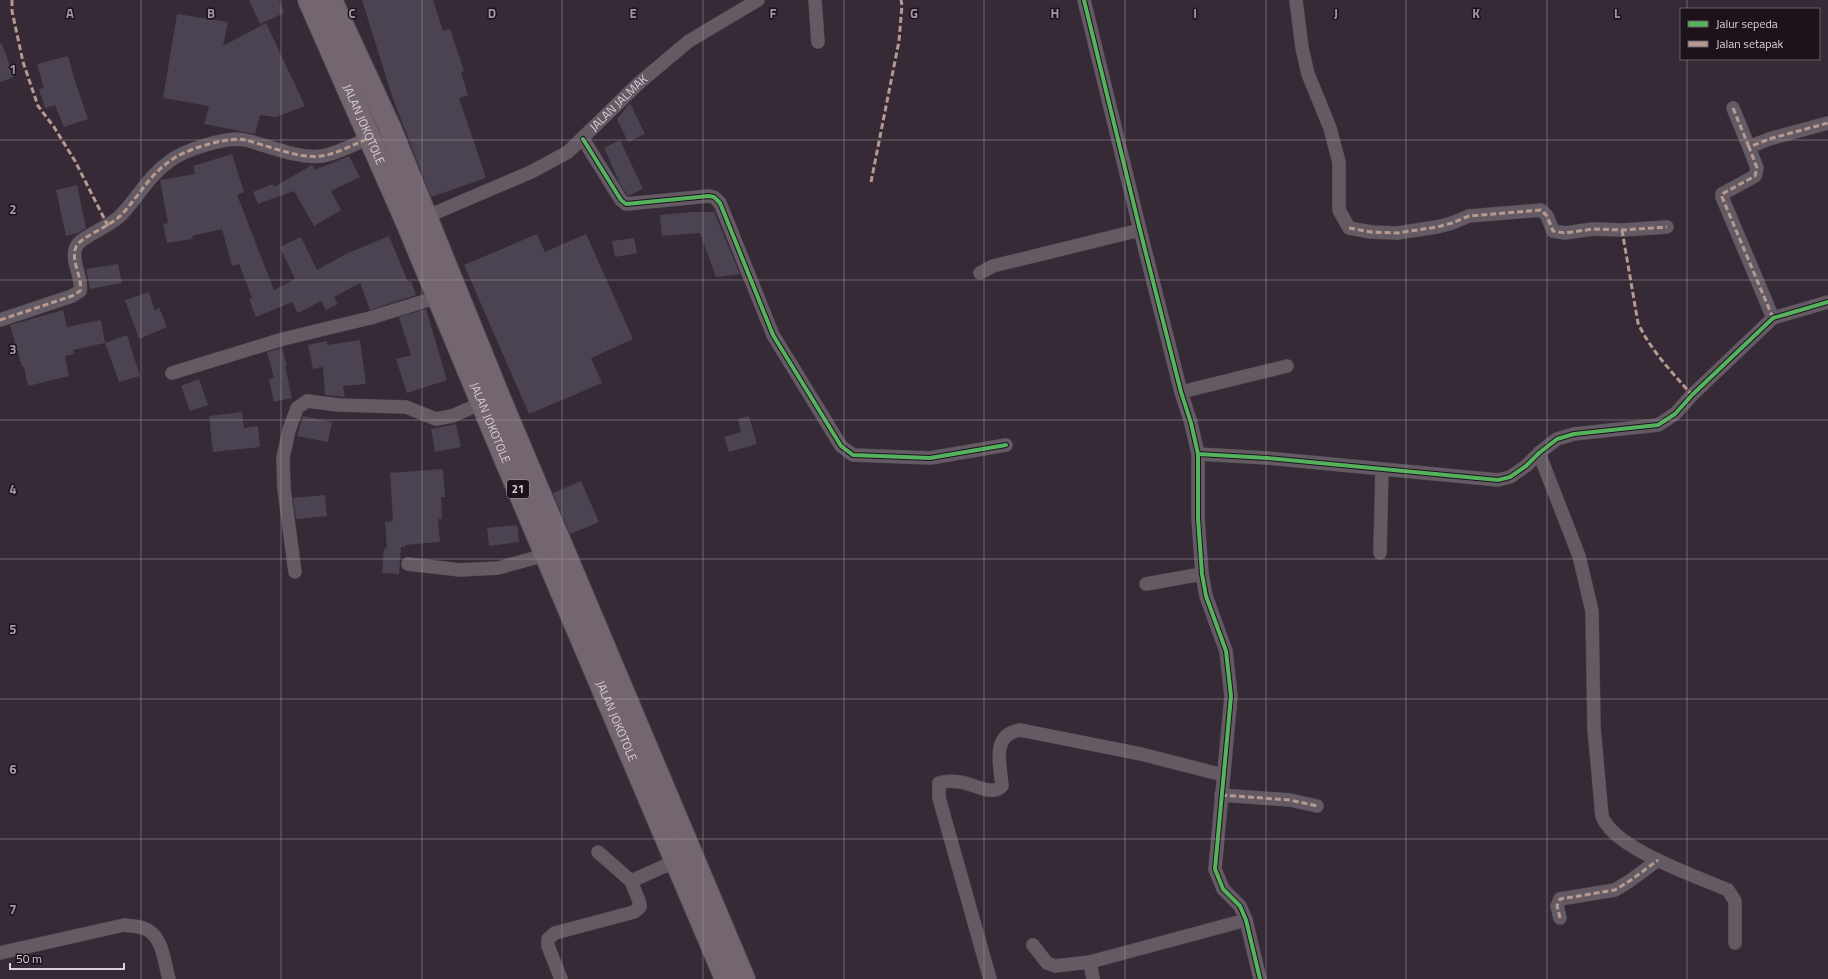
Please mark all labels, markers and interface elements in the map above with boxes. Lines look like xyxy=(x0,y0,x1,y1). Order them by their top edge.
text: A xyxy=(66,3,74,23)
text: B xyxy=(207,3,215,23)
text: C xyxy=(348,3,356,23)
text: D xyxy=(488,3,496,23)
text: E xyxy=(629,3,637,23)
text: F xyxy=(770,3,777,23)
text: G xyxy=(910,3,918,23)
text: H xyxy=(1051,3,1059,23)
text: I xyxy=(1193,3,1197,23)
text: J xyxy=(1334,3,1338,23)
text: K xyxy=(1472,3,1480,23)
text: L xyxy=(1614,3,1620,23)
legend xyxy=(1680,8,1820,60)
text: Jalur sepeda xyxy=(1716,14,1778,33)
text: Jalan setapak xyxy=(1716,34,1784,53)
text: 1 xyxy=(9,59,17,79)
street label: JALAN JALMAK xyxy=(585,70,652,135)
street label: JALAN JOKOTOLE xyxy=(338,81,390,168)
text: 2 xyxy=(9,199,17,219)
text: 3 xyxy=(9,339,17,359)
street label: JALAN JOKOTOLE xyxy=(465,379,516,466)
text: 4 xyxy=(9,479,17,499)
road number: 21 xyxy=(507,480,529,498)
text: 5 xyxy=(9,619,17,639)
street label: JALAN JOKOTOLE xyxy=(591,677,643,765)
text: 6 xyxy=(9,759,17,779)
text: 7 xyxy=(9,899,17,919)
scale bar xyxy=(10,945,124,971)
text: 50 m xyxy=(16,949,42,968)

